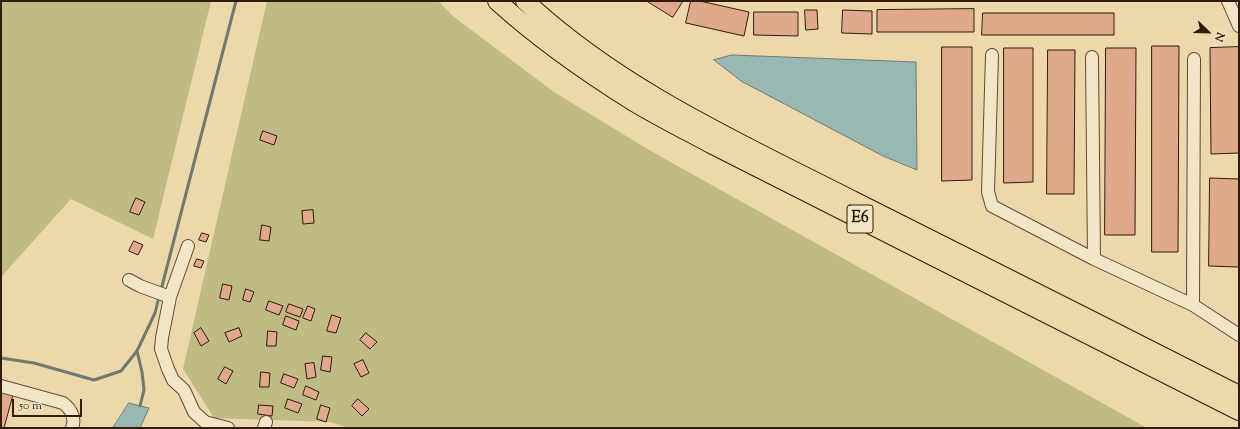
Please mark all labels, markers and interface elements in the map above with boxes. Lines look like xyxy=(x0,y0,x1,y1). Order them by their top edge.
north arrow xyxy=(1188,12,1228,52)
text: N xyxy=(1210,30,1228,44)
road number: E6 xyxy=(847,205,873,233)
scale bar xyxy=(14,391,84,417)
text: 50 m xyxy=(19,397,42,415)

